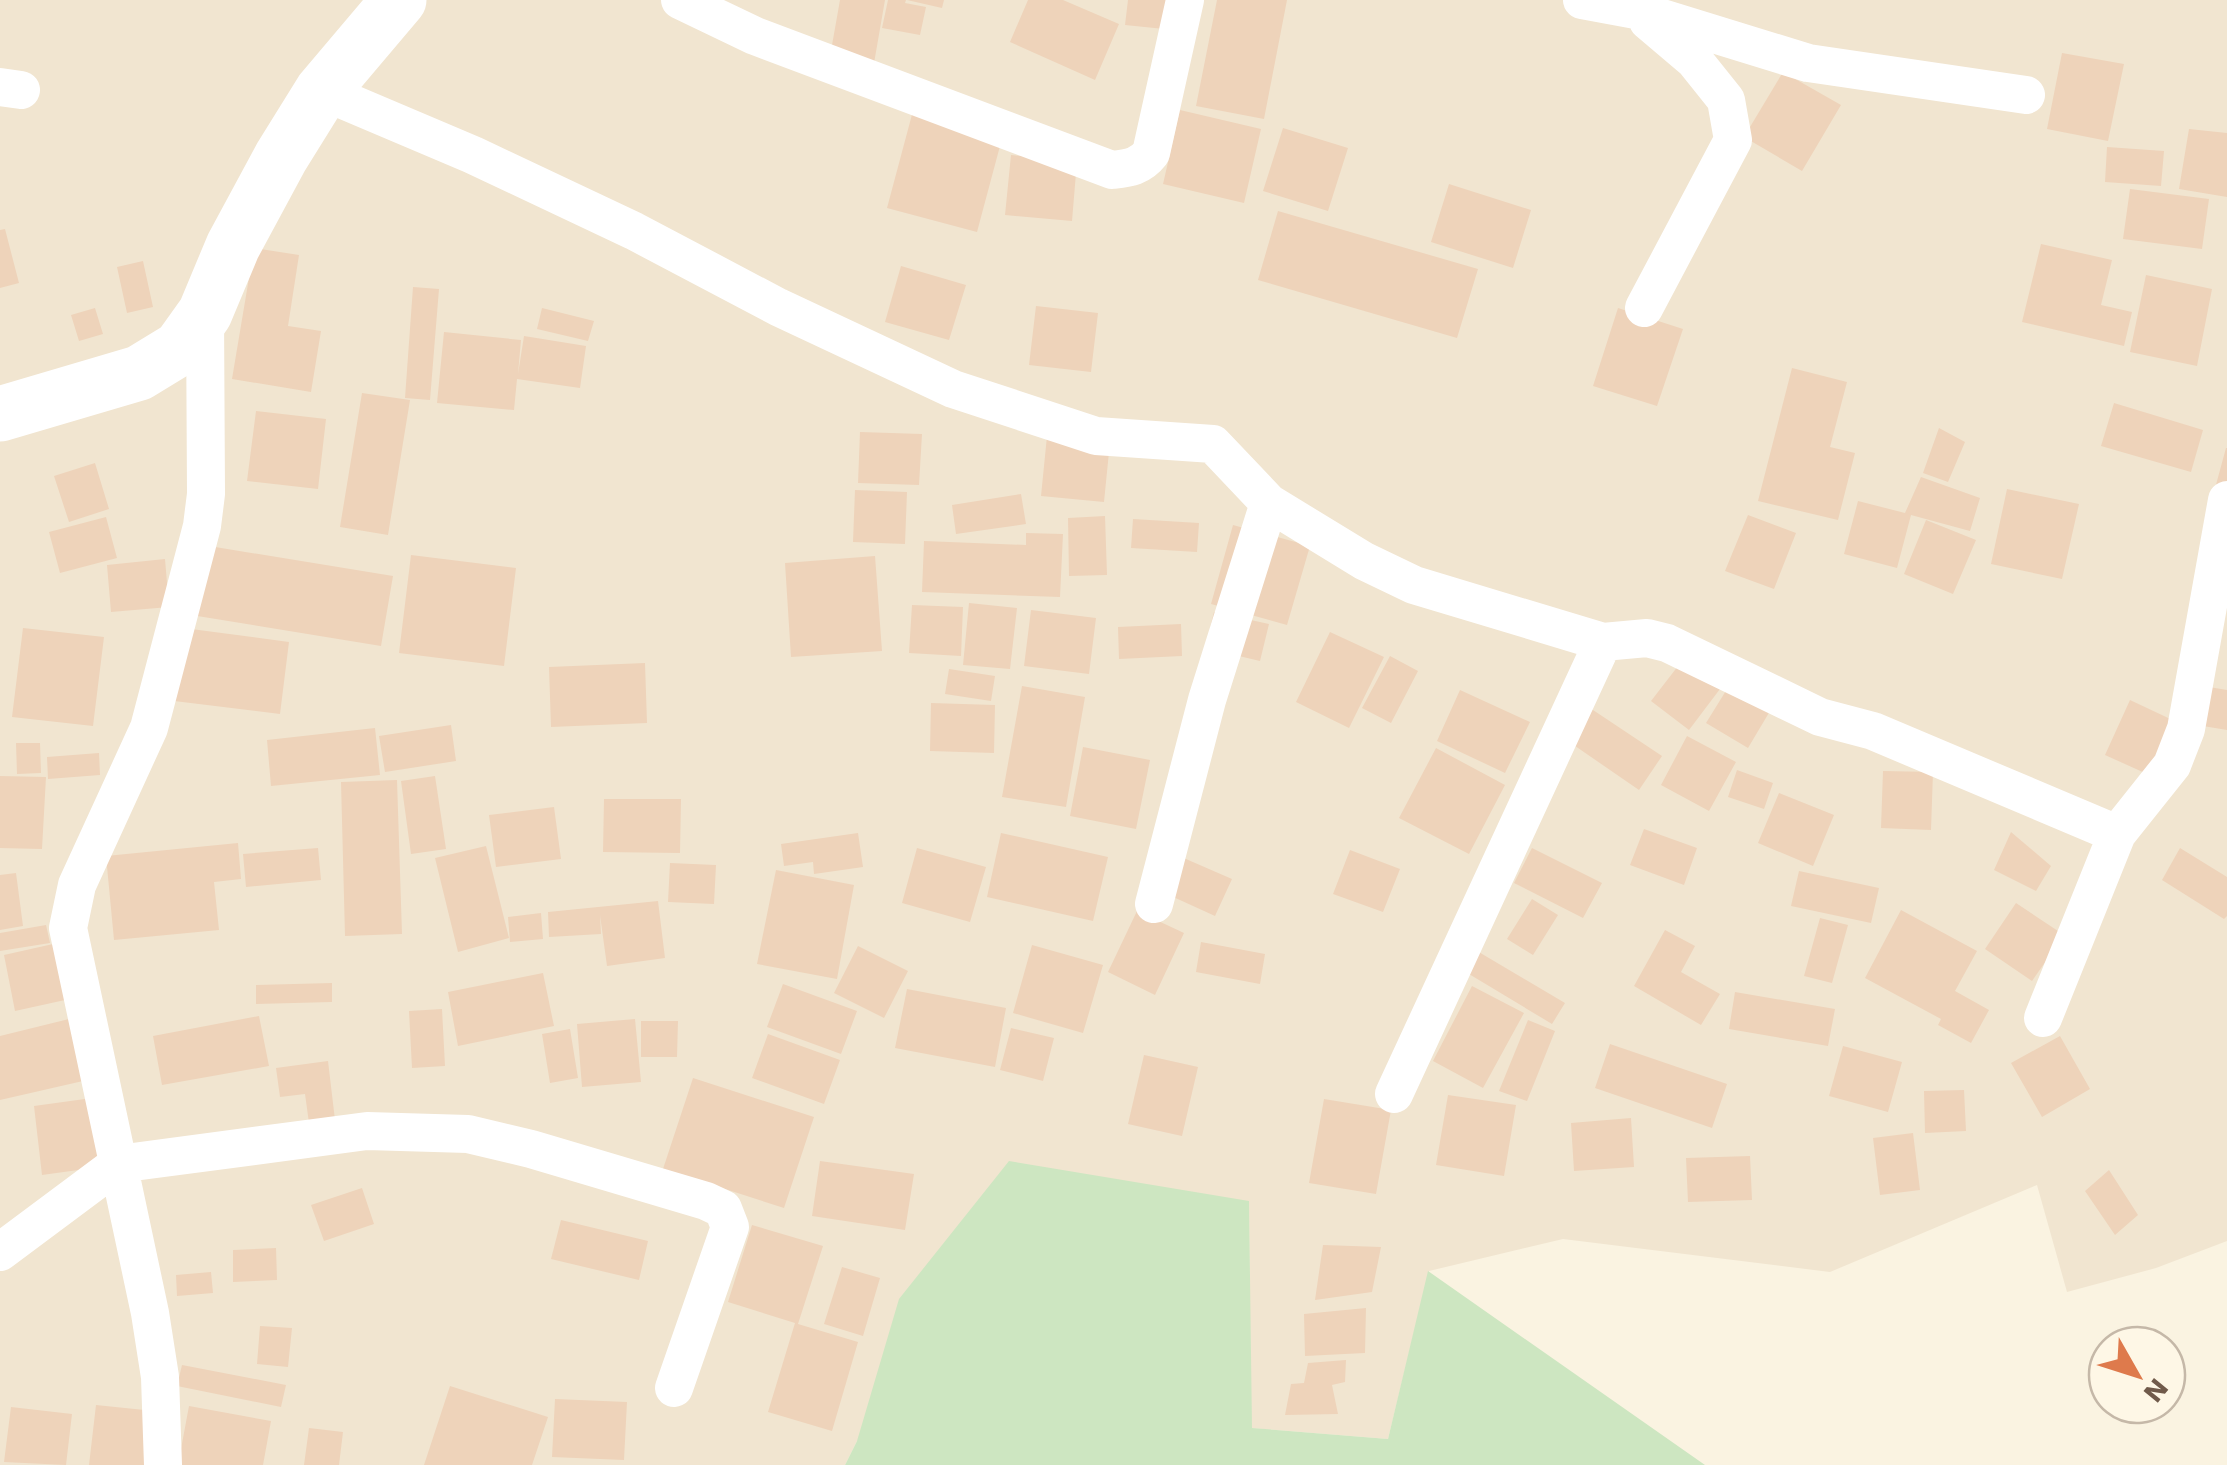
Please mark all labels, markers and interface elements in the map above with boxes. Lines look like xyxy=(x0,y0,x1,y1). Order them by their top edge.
north arrow xyxy=(2087,1325,2187,1425)
text: N xyxy=(2137,1372,2175,1409)

